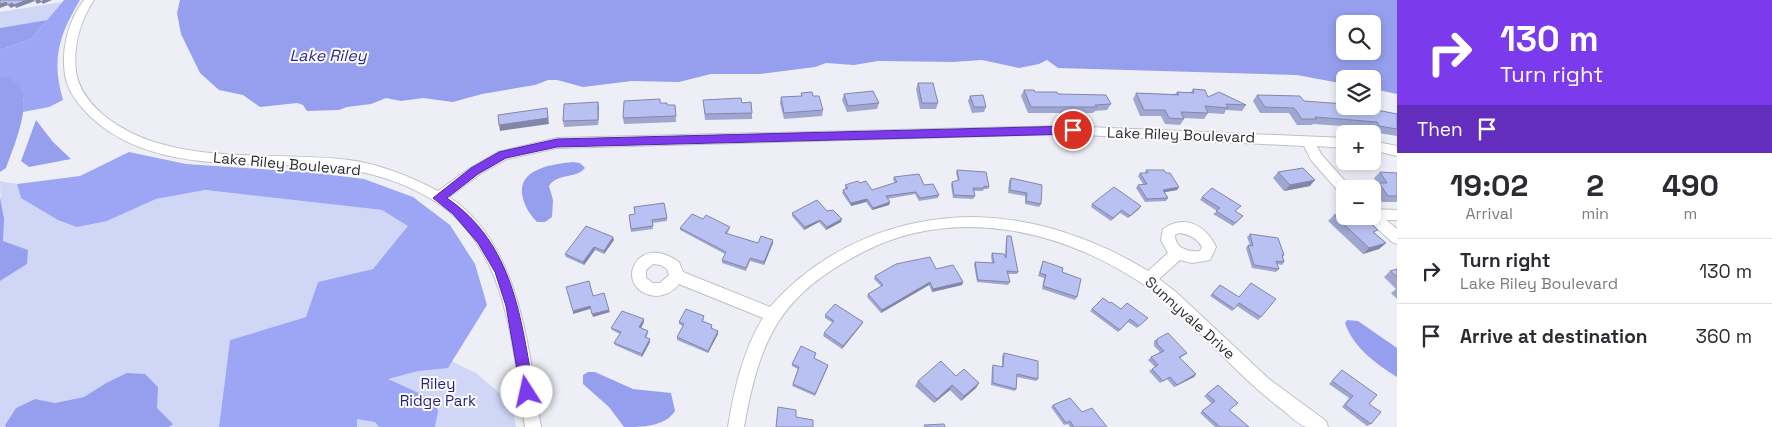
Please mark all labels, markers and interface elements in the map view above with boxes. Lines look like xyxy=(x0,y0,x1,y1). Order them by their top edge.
map controls xyxy=(1336,15,1381,225)
button: search xyxy=(1336,15,1381,60)
text: 130 m xyxy=(1500,17,1599,61)
icon: right xyxy=(1417,20,1482,85)
water label: Lake Riley xyxy=(290,45,368,66)
text: Turn right xyxy=(1500,60,1603,88)
button: layers xyxy=(1336,70,1381,115)
pin xyxy=(1052,109,1094,151)
icon: arrive xyxy=(1473,115,1501,143)
icon: arrive xyxy=(1059,116,1087,144)
text: Then xyxy=(1417,117,1463,142)
street label: Lake Riley Boulevard xyxy=(1107,122,1255,147)
button: + xyxy=(1336,125,1381,170)
street label: Lake Riley Boulevard xyxy=(212,148,362,179)
text: 19:02 xyxy=(1450,166,1528,205)
text: 2 xyxy=(1586,166,1604,205)
text: 490 xyxy=(1662,166,1719,205)
button: − xyxy=(1336,180,1381,225)
text: Arrival xyxy=(1465,203,1513,224)
text: min xyxy=(1581,203,1609,224)
text: m xyxy=(1684,203,1697,224)
text: Turn right xyxy=(1460,248,1550,273)
icon: right xyxy=(1417,257,1445,285)
text: 130 m xyxy=(1699,259,1752,284)
street label: Sunnyvale Drive xyxy=(1141,272,1239,363)
text: Lake Riley Boulevard xyxy=(1460,273,1618,294)
icon: arrive xyxy=(1417,322,1445,350)
text: Arrive at destination xyxy=(1460,324,1648,349)
text: 360 m xyxy=(1695,324,1752,349)
position arrow xyxy=(500,365,552,417)
park label: Riley Ridge Park xyxy=(400,374,476,410)

